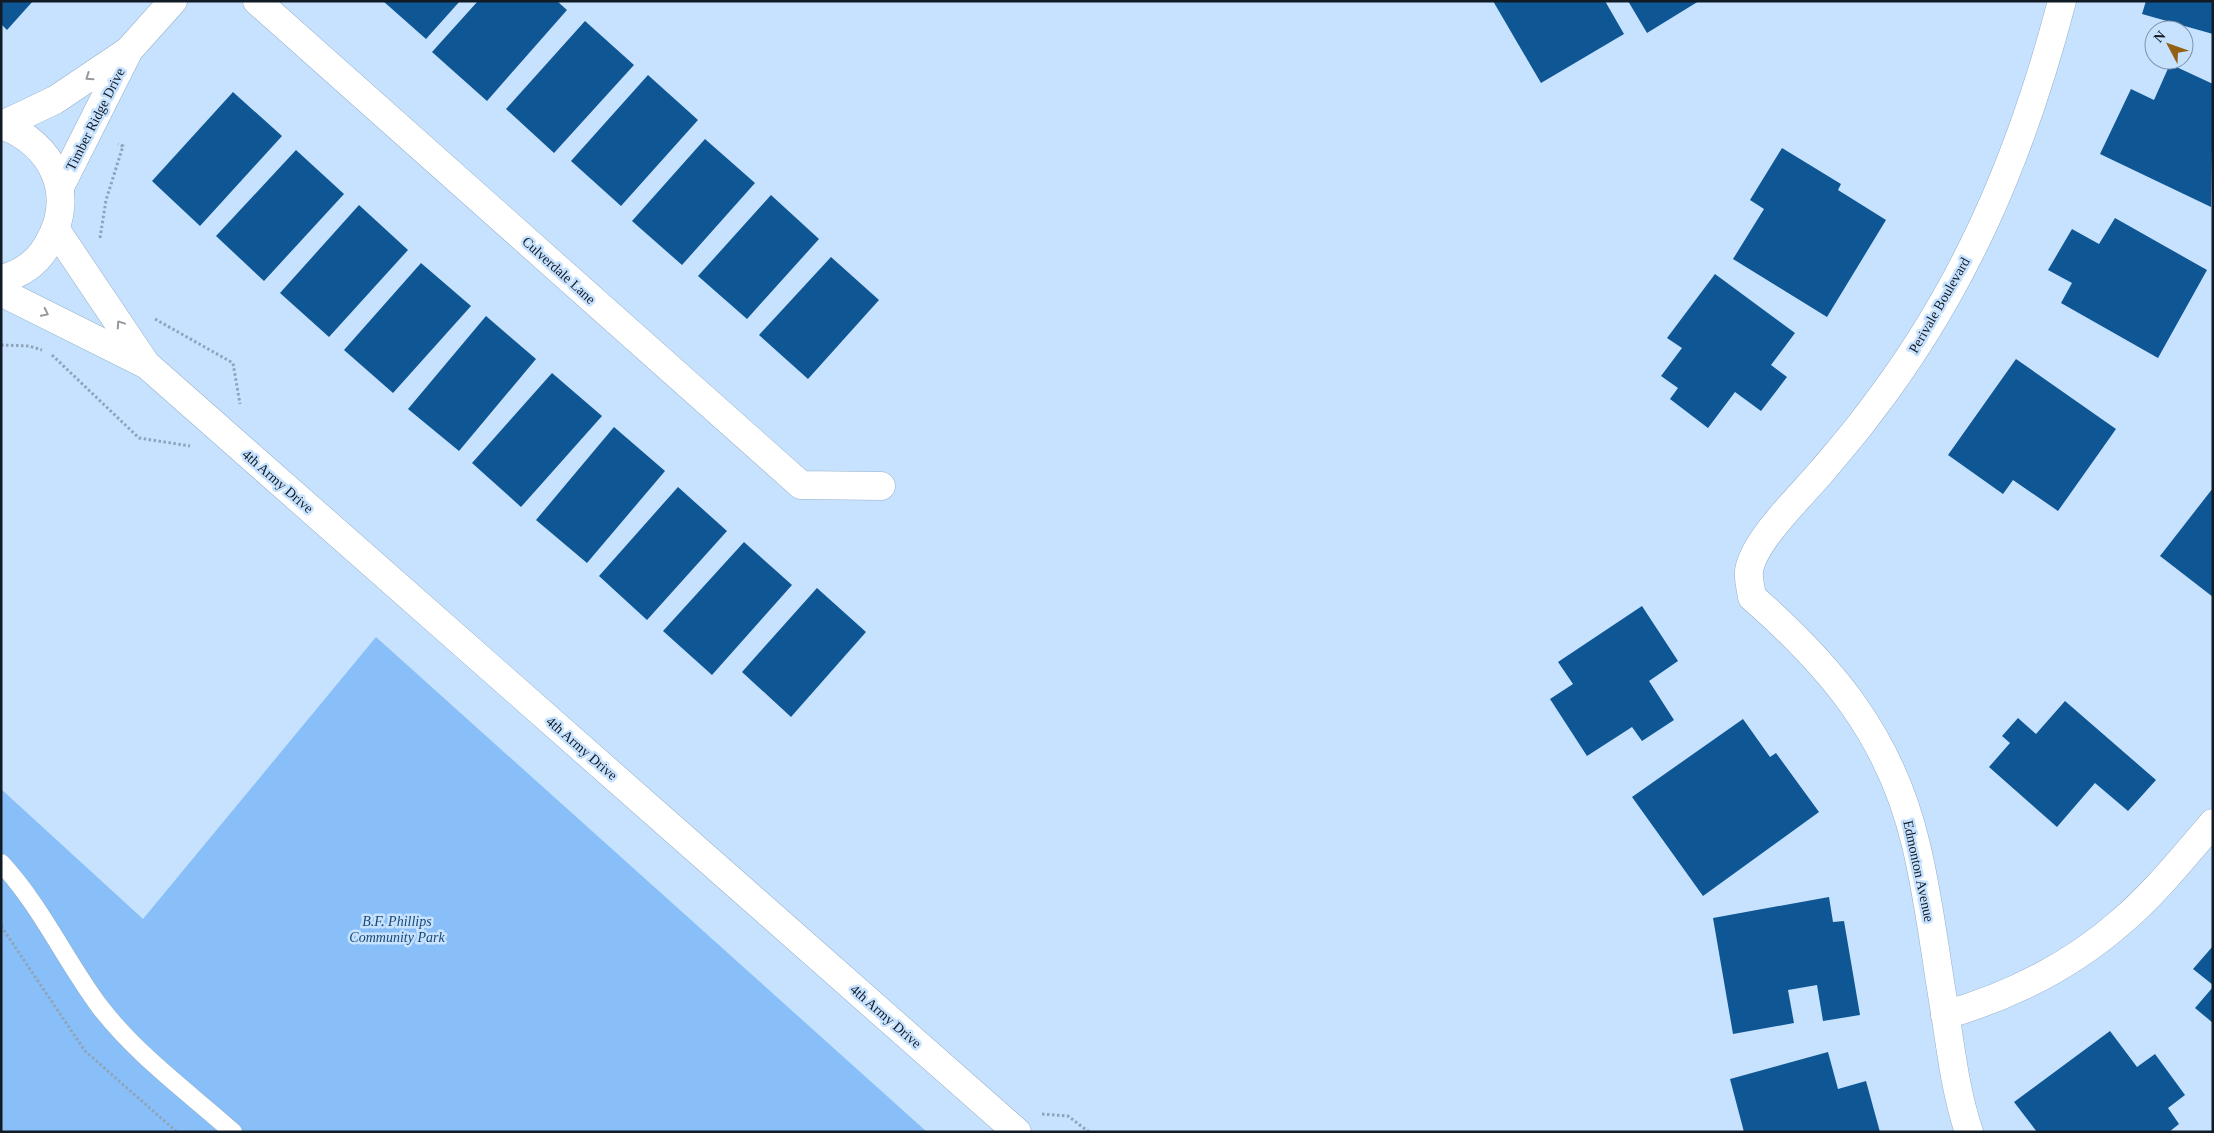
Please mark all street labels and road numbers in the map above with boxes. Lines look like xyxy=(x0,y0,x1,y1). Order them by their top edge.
street label: Timber Ridge Drive xyxy=(63,65,128,173)
street label: Culverdale Lane xyxy=(519,234,598,307)
street label: Perivale Boulevard xyxy=(1906,255,1973,356)
street label: 4th Army Drive xyxy=(239,447,316,516)
street label: 4th Army Drive xyxy=(543,714,620,783)
street label: Edmonton Avenue xyxy=(1900,819,1937,923)
street label: 4th Army Drive xyxy=(847,982,924,1051)

